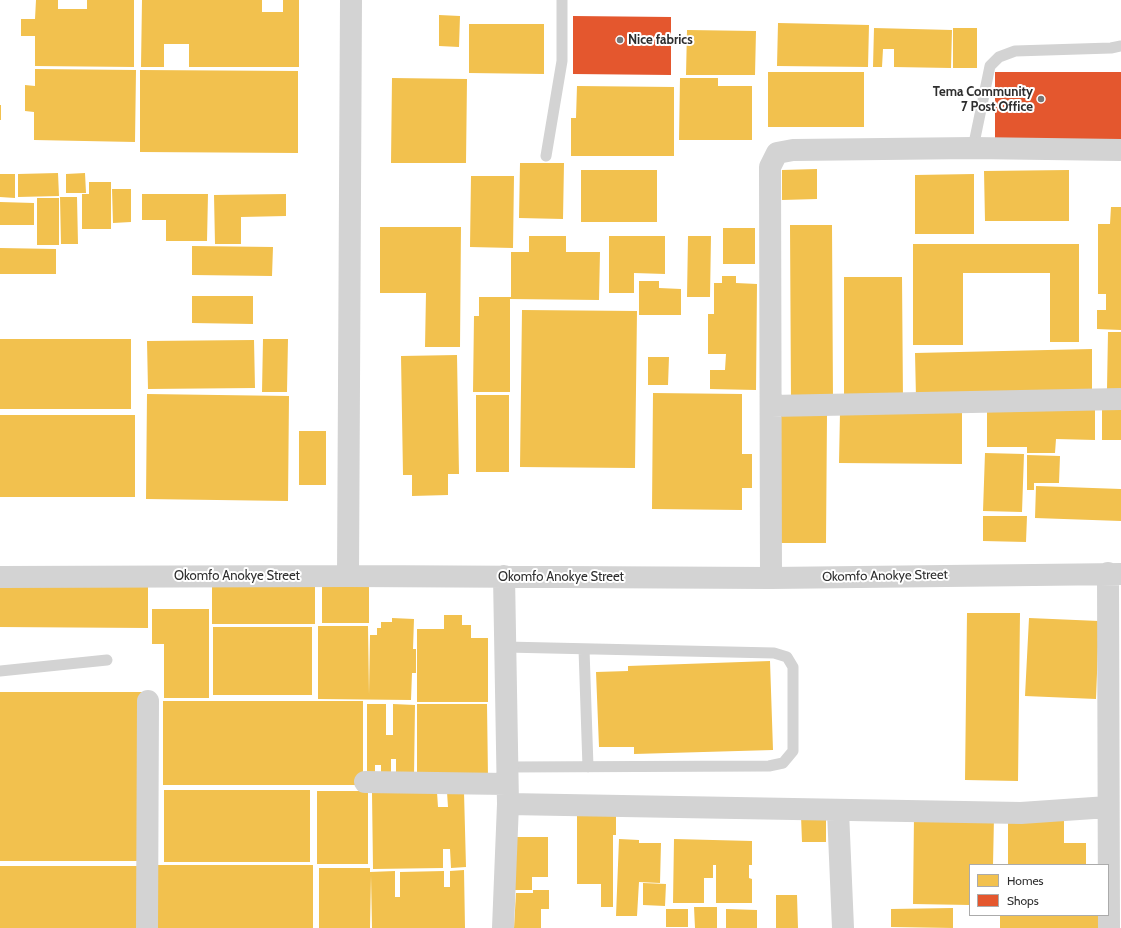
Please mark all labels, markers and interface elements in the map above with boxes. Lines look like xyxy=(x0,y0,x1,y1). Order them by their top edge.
place label: Nice fabrics xyxy=(628,32,693,48)
marker: Nice fabrics xyxy=(615,35,625,45)
place label: Tema Community 7 Post Office xyxy=(933,84,1033,115)
marker: Tema Community 7 Post Office xyxy=(1036,94,1046,104)
street label: Okomfo Anokye Street xyxy=(822,567,948,585)
street label: Okomfo Anokye Street xyxy=(174,568,300,584)
street label: Okomfo Anokye Street xyxy=(498,569,624,585)
legend xyxy=(969,864,1109,916)
text: Homes xyxy=(1007,873,1044,888)
text: Shops xyxy=(1007,893,1039,908)

